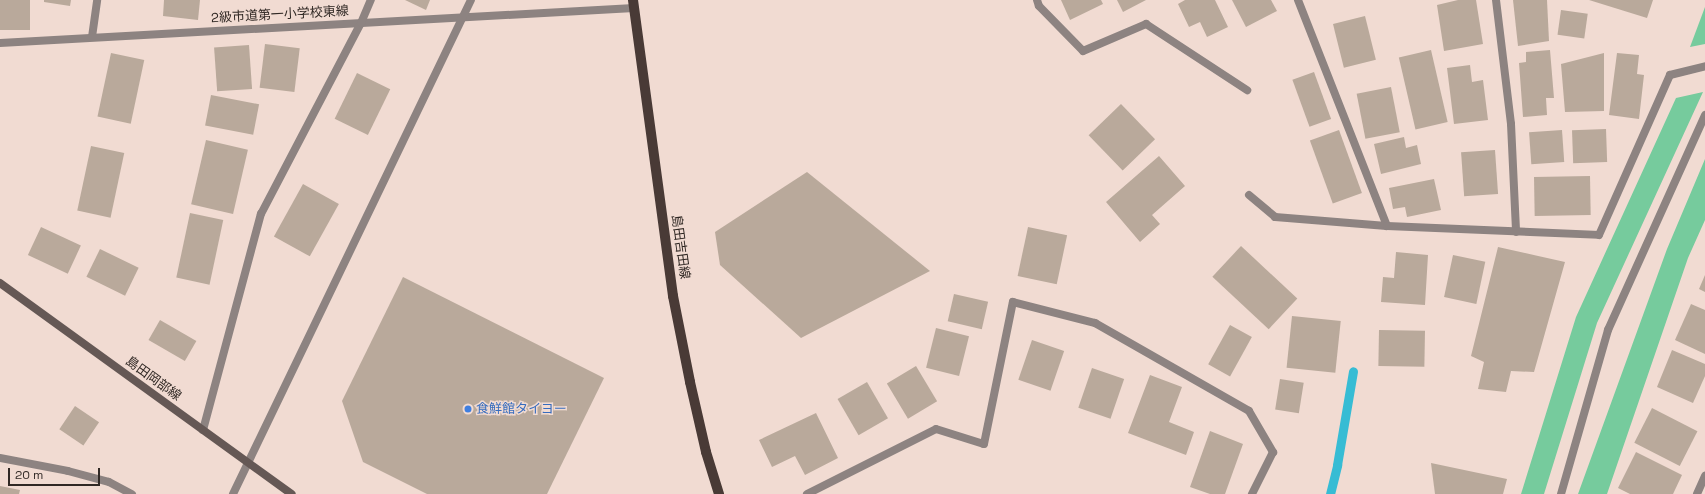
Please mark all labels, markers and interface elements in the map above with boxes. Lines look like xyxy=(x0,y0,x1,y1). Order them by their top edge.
street label: 2級市道第一小学校東線 xyxy=(211,4,349,26)
street label: 島田吉田線 xyxy=(668,214,692,280)
street label: 島田岡部線 xyxy=(122,354,184,404)
place label: 食鮮館タイヨー xyxy=(476,401,567,417)
marker: 食鮮館タイヨー xyxy=(463,404,473,414)
scale bar xyxy=(10,460,102,486)
text: 20 m xyxy=(15,467,43,483)

